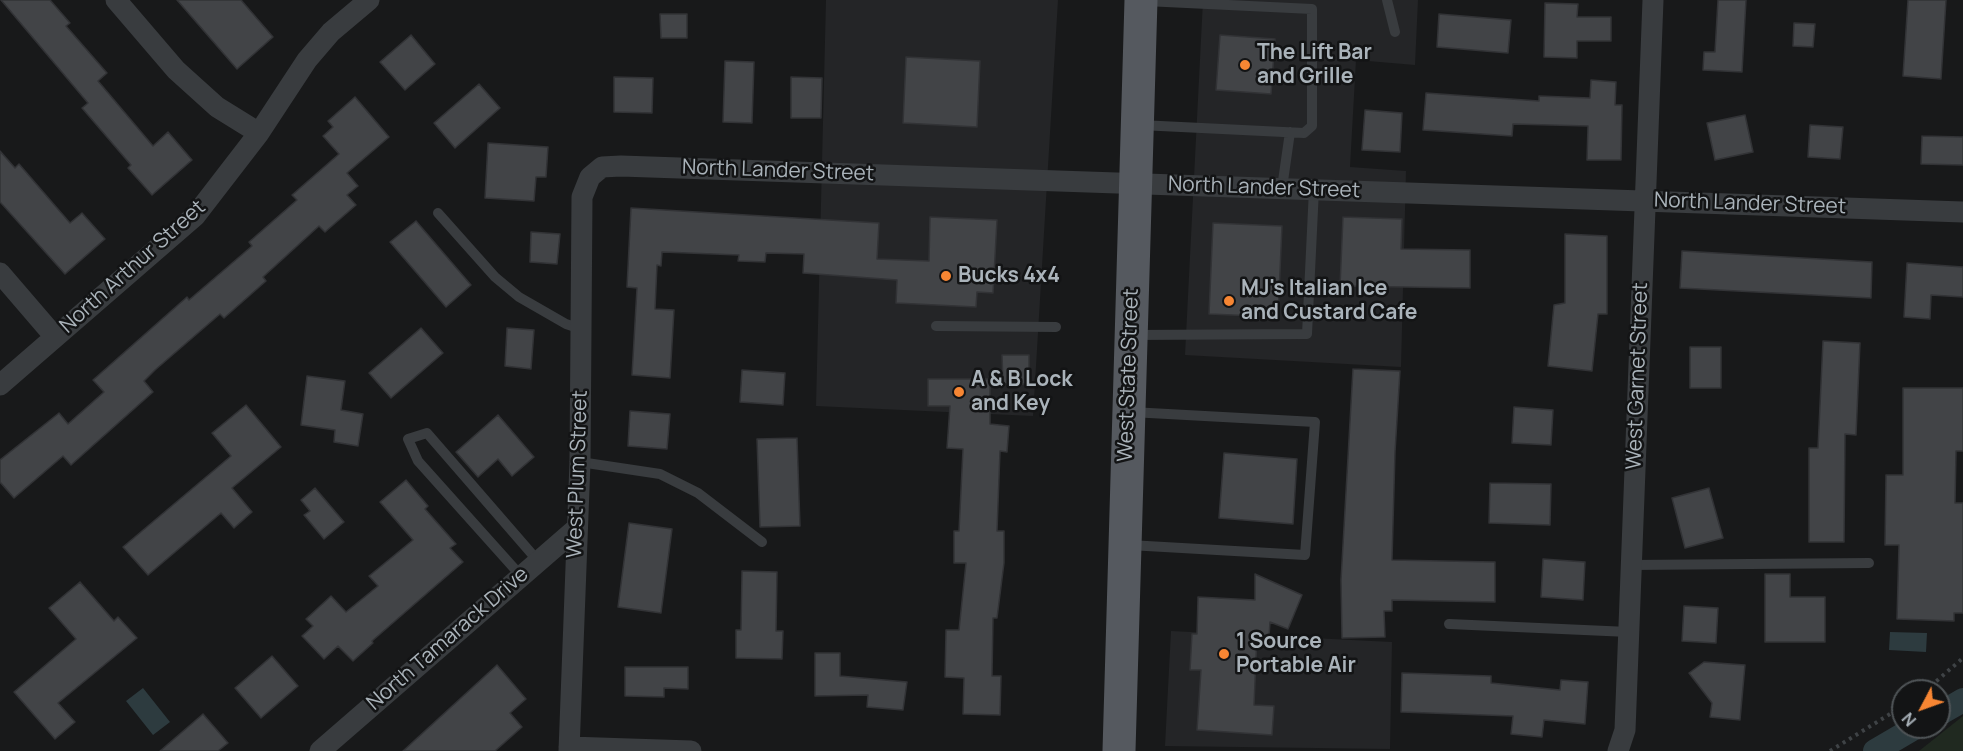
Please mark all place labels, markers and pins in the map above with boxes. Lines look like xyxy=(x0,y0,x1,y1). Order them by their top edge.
place label: The Lift Bar and Grille xyxy=(1257,40,1372,90)
marker: The Lift Bar and Grille xyxy=(1238,58,1252,72)
place label: Bucks 4x4 xyxy=(958,263,1060,289)
marker: Bucks 4x4 xyxy=(939,269,953,283)
place label: MJ's Italian Ice and Custard Cafe xyxy=(1241,276,1418,326)
marker: MJ's Italian Ice and Custard Cafe xyxy=(1222,294,1236,308)
place label: A & B Lock and Key xyxy=(971,367,1073,417)
marker: A & B Lock and Key xyxy=(952,385,966,399)
place label: 1 Source Portable Air xyxy=(1236,629,1356,679)
marker: 1 Source Portable Air xyxy=(1217,647,1231,661)

